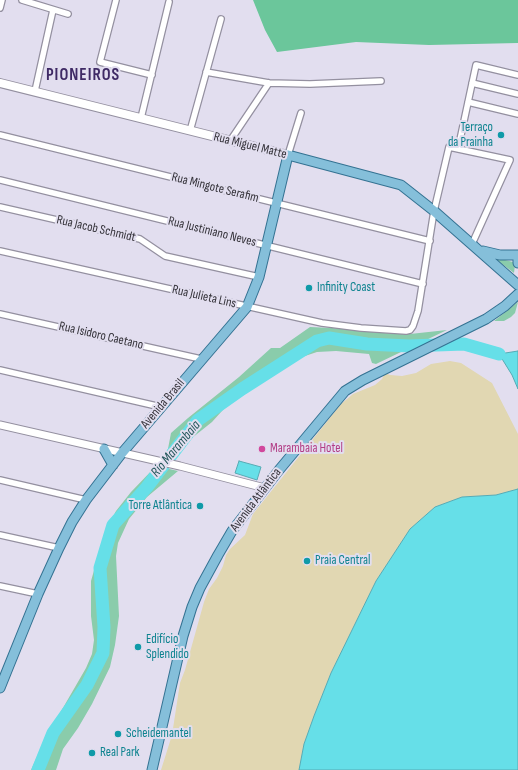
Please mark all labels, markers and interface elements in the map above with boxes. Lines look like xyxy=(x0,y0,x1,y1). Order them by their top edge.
district label: PIONEIROS xyxy=(46,66,120,86)
place label: Terraço da Prainha xyxy=(448,120,493,151)
street label: Rua Miguel Matte xyxy=(212,129,288,163)
marker: Terraço da Prainha xyxy=(496,130,506,140)
street label: Rua Mingote Serafim xyxy=(170,170,260,206)
street label: Rua Jacob Schmidt xyxy=(55,212,137,246)
street label: Rua Justiniano Neves xyxy=(166,214,258,250)
place label: Infinity Coast xyxy=(317,280,375,296)
street label: Rua Julieta Lins xyxy=(170,282,238,312)
marker: Infinity Coast xyxy=(304,283,314,293)
street label: Rua Isidoro Caetano xyxy=(57,319,145,353)
street label: Avenida Brasil xyxy=(138,376,188,432)
water label: Rio Marambaia xyxy=(148,417,204,481)
place label: Marambaia Hotel xyxy=(270,441,343,457)
marker: Marambaia Hotel xyxy=(257,444,267,454)
street label: Avenida Atlântica xyxy=(227,465,285,535)
place label: Torre Atlântica xyxy=(129,498,192,514)
marker: Torre Atlântica xyxy=(195,501,205,511)
place label: Praia Central xyxy=(315,553,370,569)
marker: Praia Central xyxy=(302,556,312,566)
place label: Edifício Splendido xyxy=(146,632,189,663)
marker: Edifício Splendido xyxy=(133,642,143,652)
place label: Scheidemantel xyxy=(126,726,191,742)
marker: Scheidemantel xyxy=(113,729,123,739)
place label: Real Park xyxy=(100,745,140,761)
marker: Real Park xyxy=(87,748,97,758)

